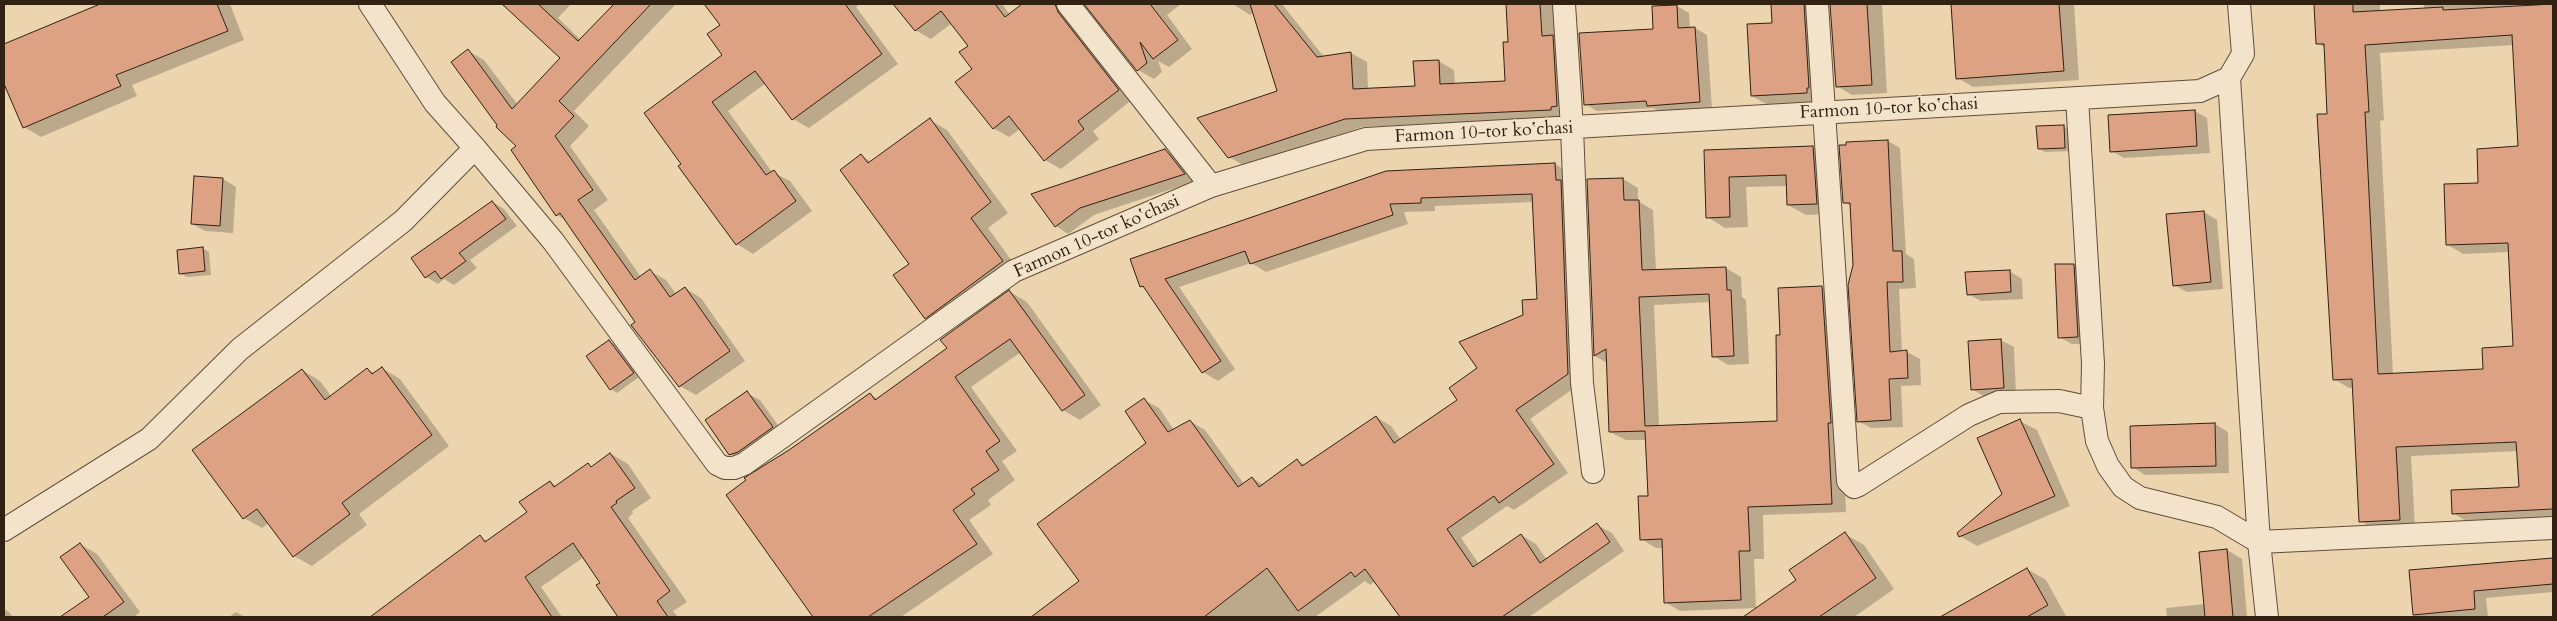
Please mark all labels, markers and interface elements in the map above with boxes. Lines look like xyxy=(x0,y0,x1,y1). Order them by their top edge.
street label: Farmon 10-tor koʻchasi xyxy=(1799,94,1979,124)
street label: Farmon 10-tor koʻchasi xyxy=(1394,118,1574,148)
street label: Farmon 10-tor koʻchasi xyxy=(1011,191,1183,283)

